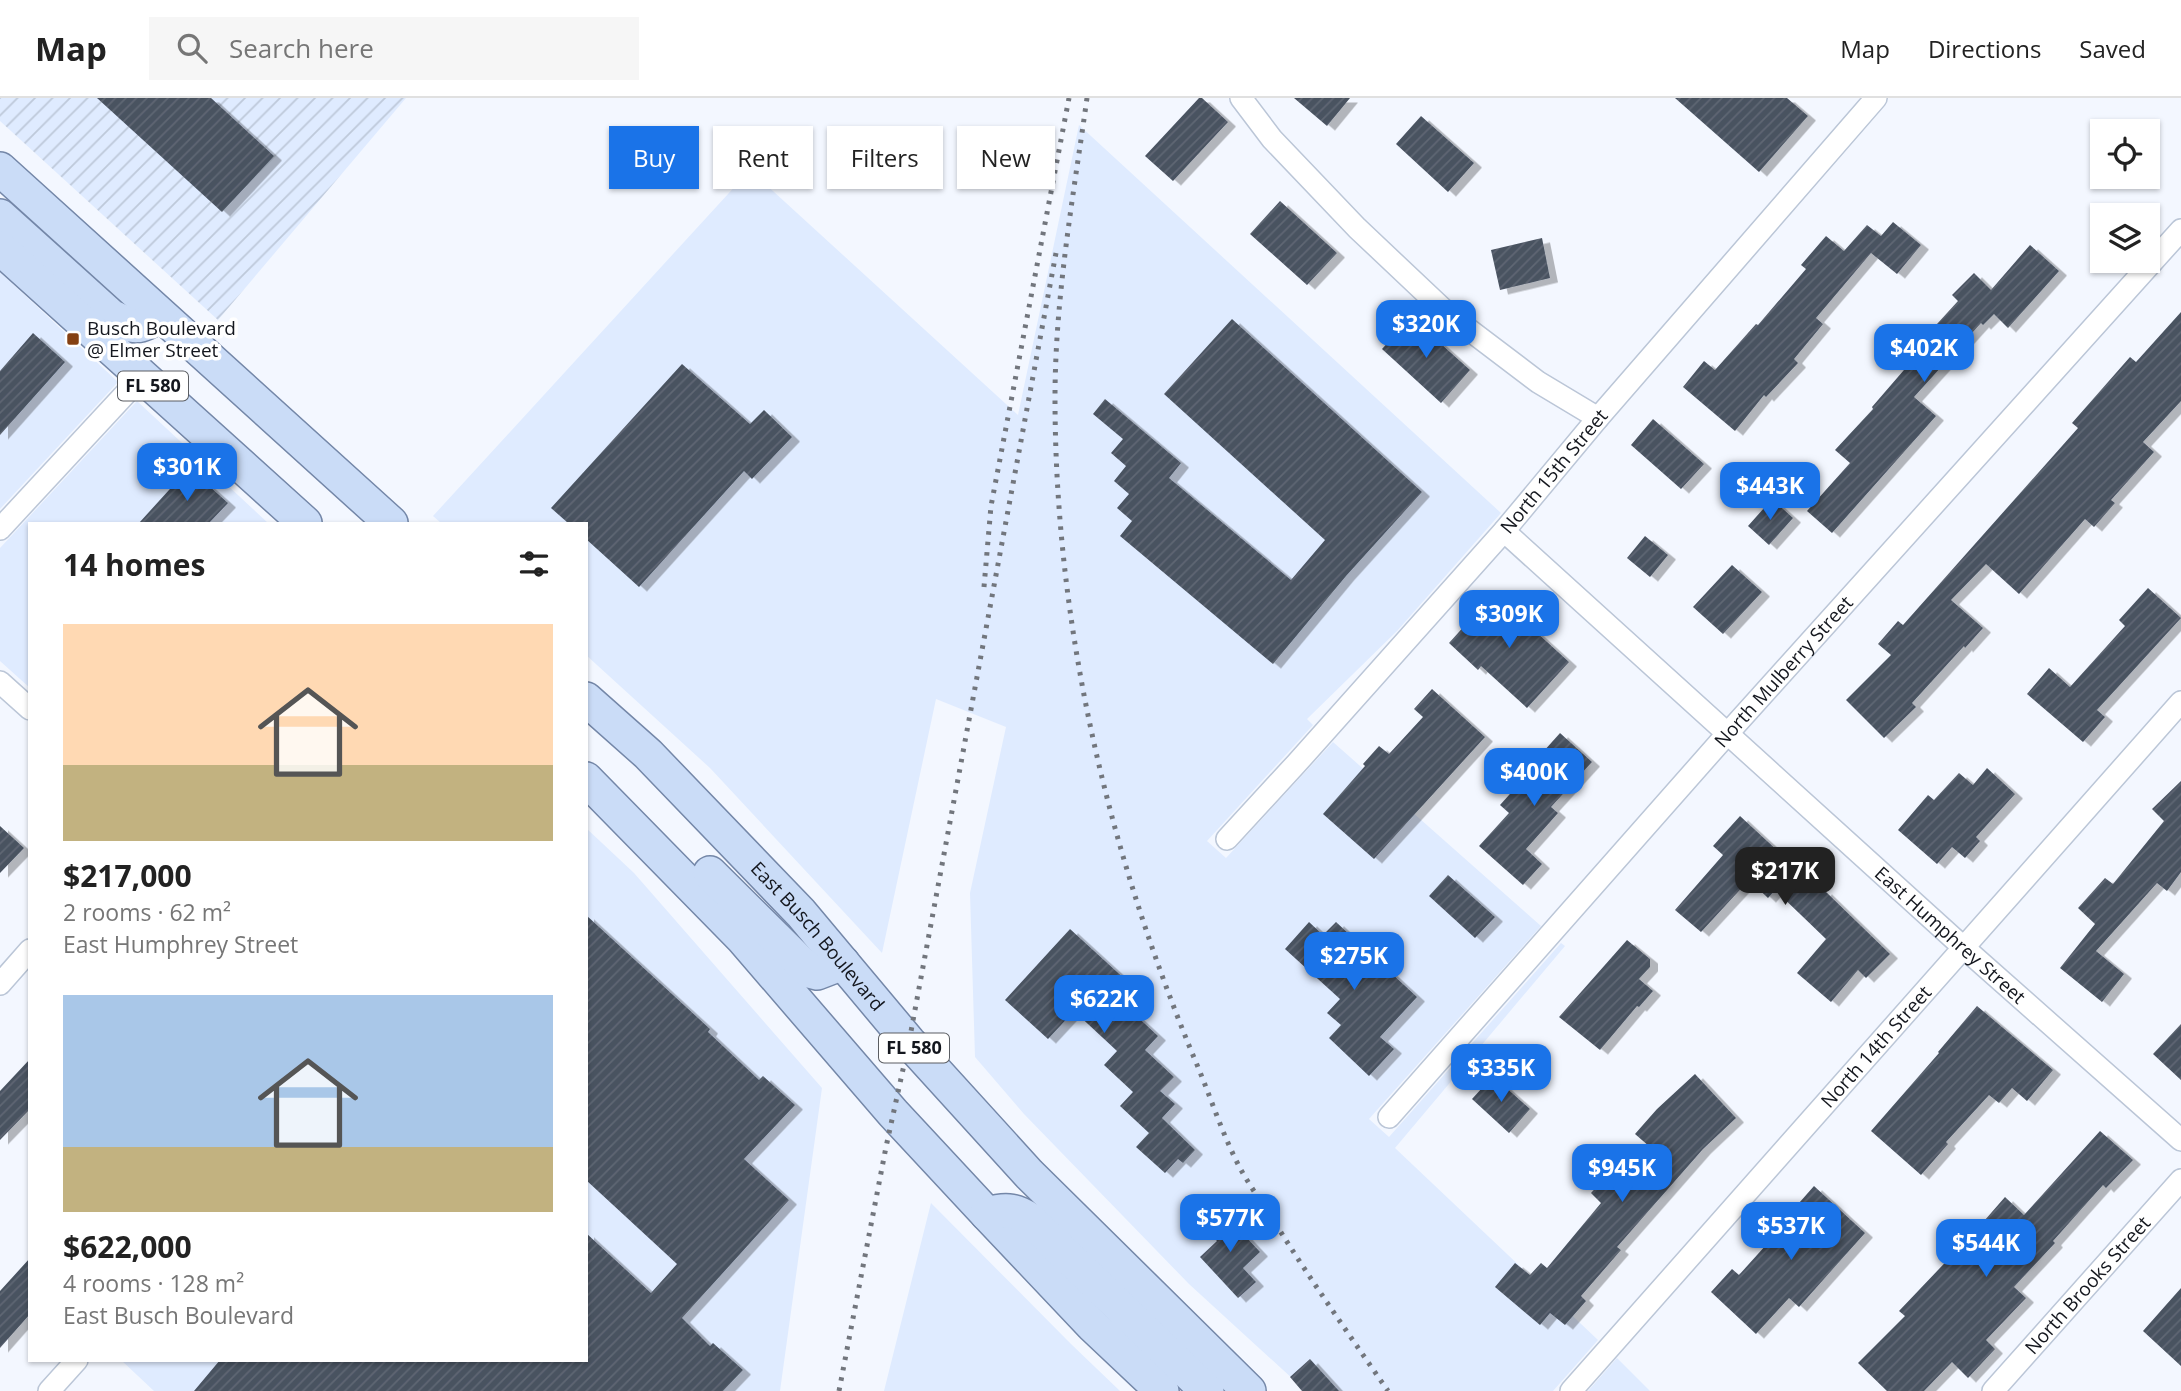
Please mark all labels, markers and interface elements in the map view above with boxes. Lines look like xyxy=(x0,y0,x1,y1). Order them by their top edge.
search box xyxy=(149,17,639,80)
text: Map xyxy=(35,26,107,71)
icon: search xyxy=(173,29,211,67)
text: Search here xyxy=(229,30,374,66)
text: Map xyxy=(1840,32,1890,65)
text: Directions xyxy=(1928,32,2041,65)
text: Saved xyxy=(2079,32,2146,65)
map controls xyxy=(2090,119,2160,273)
button: locate xyxy=(2090,119,2160,189)
chip: Buy xyxy=(609,126,699,189)
chip: Rent xyxy=(713,126,813,189)
chip: Filters xyxy=(827,126,943,189)
chip: New xyxy=(957,126,1055,189)
button: layers xyxy=(2090,203,2160,273)
pin: $320K xyxy=(1377,300,1475,360)
text: $320K xyxy=(1392,307,1460,339)
place label: Busch Boulevard @ Elmer Street xyxy=(87,315,236,363)
pin: $402K xyxy=(1875,324,1973,384)
marker: Busch Boulevard @ Elmer Street xyxy=(65,331,81,347)
text: $402K xyxy=(1890,331,1958,363)
road number: FL 580 xyxy=(118,372,188,400)
street label: North 15th Street xyxy=(1494,403,1613,539)
pin: $301K xyxy=(138,444,236,503)
text: $301K xyxy=(153,450,221,482)
pin: $443K xyxy=(1721,462,1819,522)
text: $443K xyxy=(1736,469,1804,501)
text: 14 homes xyxy=(63,544,206,585)
icon: filters xyxy=(515,545,553,583)
pin: $309K xyxy=(1460,590,1558,650)
street label: North Mulberry Street xyxy=(1708,590,1859,753)
text: $309K xyxy=(1475,597,1543,629)
icon: home xyxy=(245,669,371,795)
pin: $400K xyxy=(1485,748,1583,808)
text: $400K xyxy=(1500,755,1568,787)
pin: $217K xyxy=(1736,848,1834,907)
text: $217K xyxy=(1751,854,1819,886)
text: $217,000 xyxy=(63,855,192,896)
street label: East Busch Boulevard xyxy=(745,856,891,1016)
street label: East Humphrey Street xyxy=(1869,860,2032,1010)
text: 2 rooms · 62 m² xyxy=(63,896,231,928)
text: East Humphrey Street xyxy=(63,928,298,960)
pin: $275K xyxy=(1305,932,1403,992)
text: $275K xyxy=(1320,939,1388,971)
pin: $622K xyxy=(1055,976,1153,1035)
street label: North 14th Street xyxy=(1815,980,1937,1113)
text: $622K xyxy=(1070,982,1138,1014)
road number: FL 580 xyxy=(879,1034,949,1063)
icon: home xyxy=(245,1040,371,1166)
pin: $335K xyxy=(1452,1044,1550,1104)
text: $335K xyxy=(1467,1051,1535,1083)
pin: $945K xyxy=(1573,1144,1671,1204)
text: $945K xyxy=(1588,1151,1656,1183)
pin: $577K xyxy=(1181,1194,1279,1254)
text: $577K xyxy=(1196,1201,1264,1233)
pin: $537K xyxy=(1742,1202,1840,1262)
text: $537K xyxy=(1757,1209,1825,1241)
street label: North Brooks Street xyxy=(2019,1210,2156,1360)
pin: $544K xyxy=(1937,1220,2035,1279)
text: $622,000 xyxy=(63,1226,192,1267)
text: $544K xyxy=(1952,1226,2020,1258)
text: 4 rooms · 128 m² xyxy=(63,1267,244,1299)
text: East Busch Boulevard xyxy=(63,1299,294,1331)

